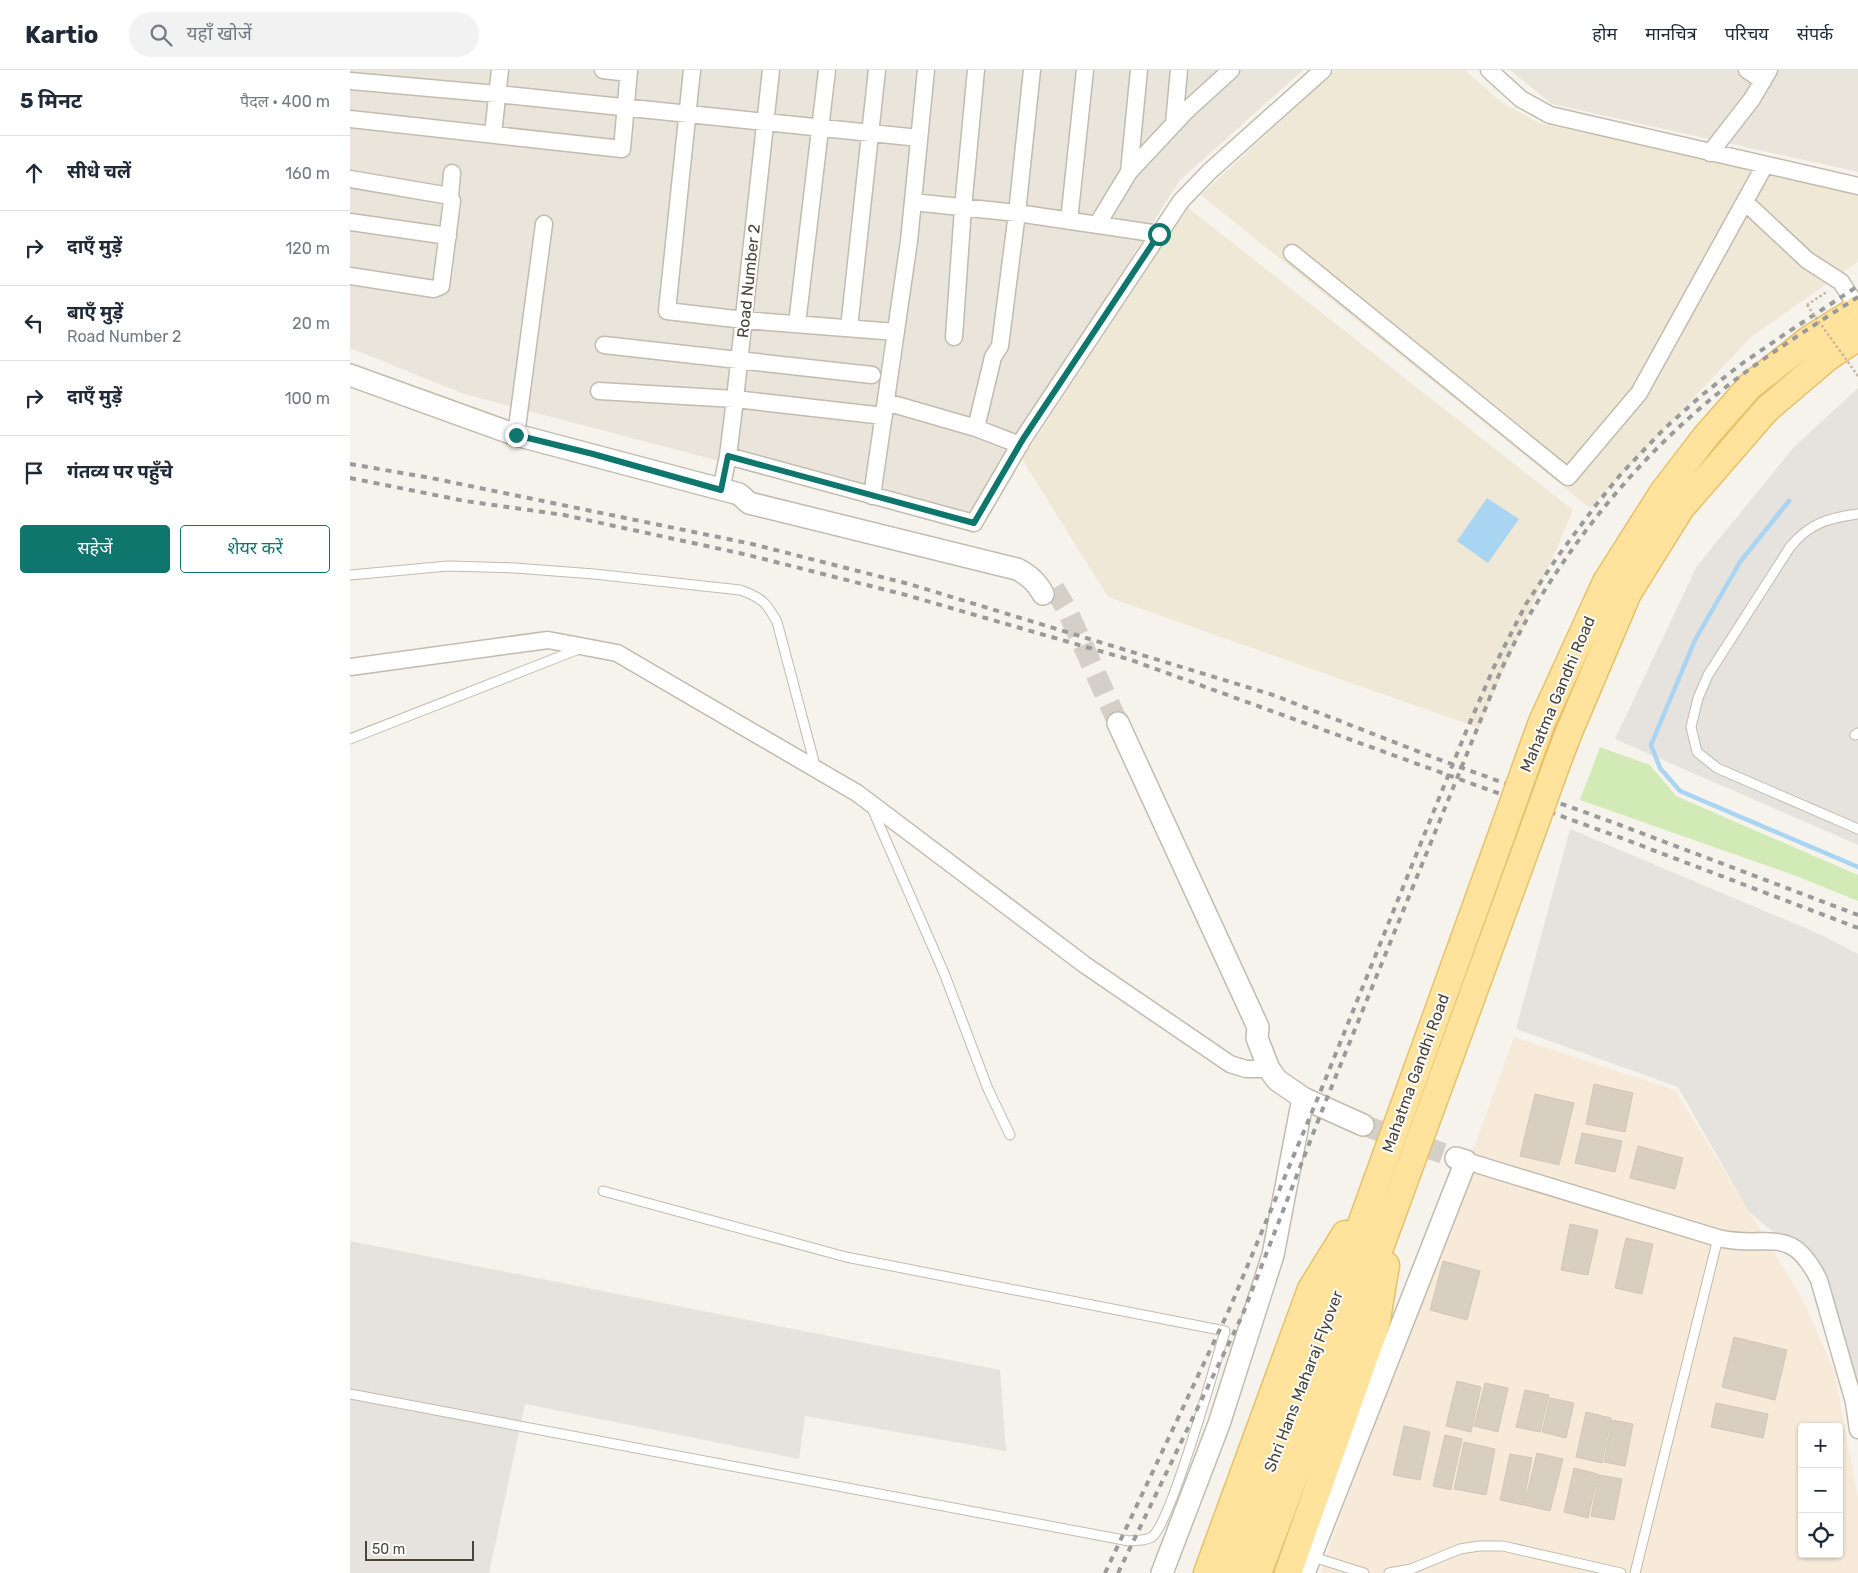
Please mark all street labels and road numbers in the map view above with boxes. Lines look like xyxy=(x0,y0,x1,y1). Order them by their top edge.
street label: Road Number 2 xyxy=(733,223,764,339)
street label: Mahatma Gandhi Road xyxy=(1516,613,1599,775)
street label: Mahatma Gandhi Road xyxy=(1378,991,1453,1155)
street label: Shri Hans Maharaj Flyover xyxy=(1260,1288,1347,1475)

